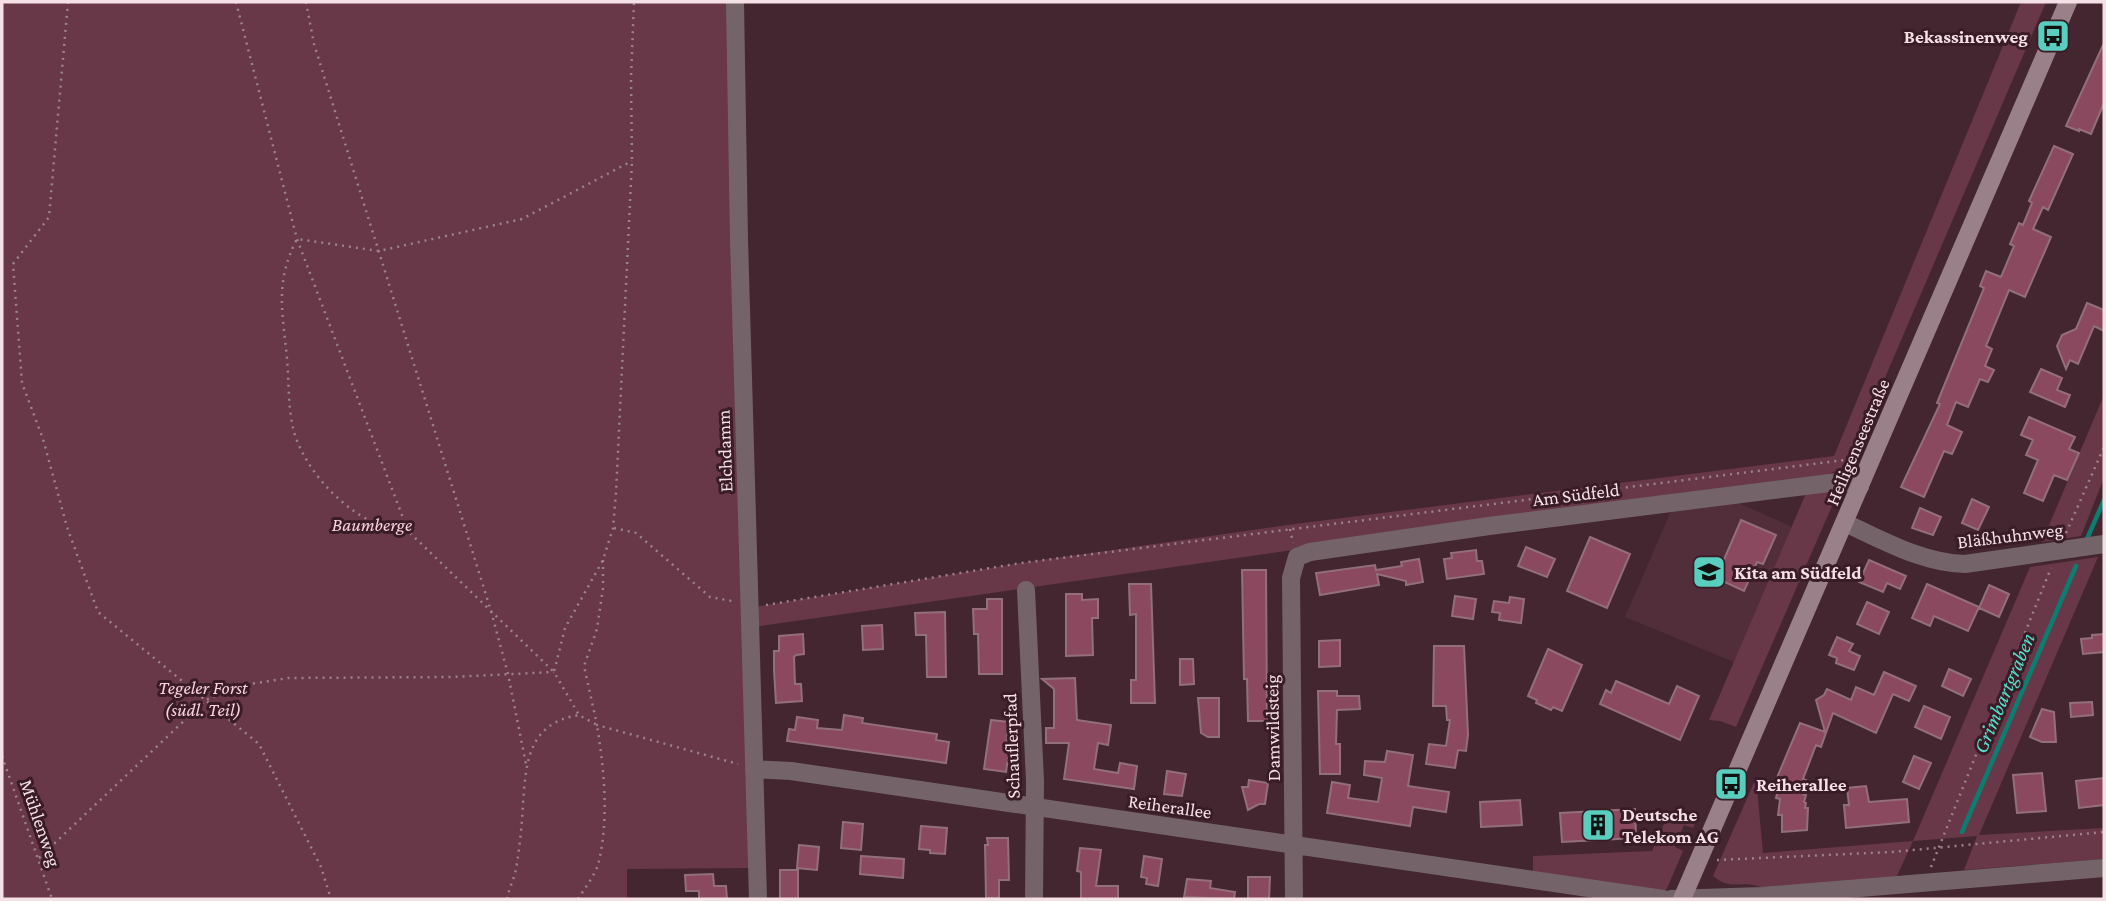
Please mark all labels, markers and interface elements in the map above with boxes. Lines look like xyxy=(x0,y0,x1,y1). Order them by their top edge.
bus stop icon: Bekassinenweg xyxy=(2034,17,2072,55)
place label: Bekassinenweg xyxy=(1904,26,2028,47)
street label: Heiligenseestraße xyxy=(1821,376,1894,509)
street label: Elchdamm xyxy=(713,409,736,493)
street label: Am Südfeld xyxy=(1531,479,1621,510)
park label: Baumberge xyxy=(332,514,412,535)
street label: Bläßhuhnweg xyxy=(1956,519,2064,552)
school or university icon: Kita am Südfeld xyxy=(1690,553,1728,591)
place label: Kita am Südfeld xyxy=(1734,562,1862,583)
water label: Grimbartgraben xyxy=(1968,629,2040,757)
street label: Damwildsteig xyxy=(1261,674,1284,782)
park label: Tegeler Forst (südl. Teil) xyxy=(158,677,248,721)
street label: Schauflerpfad xyxy=(999,693,1024,799)
bus stop icon: Reiherallee xyxy=(1712,765,1750,803)
place label: Reiherallee xyxy=(1756,774,1847,795)
street label: Mühlenweg xyxy=(16,777,65,870)
street label: Reiherallee xyxy=(1127,790,1213,823)
place label: Deutsche Telekom AG xyxy=(1622,804,1719,847)
building icon: Deutsche Telekom AG xyxy=(1579,806,1617,844)

